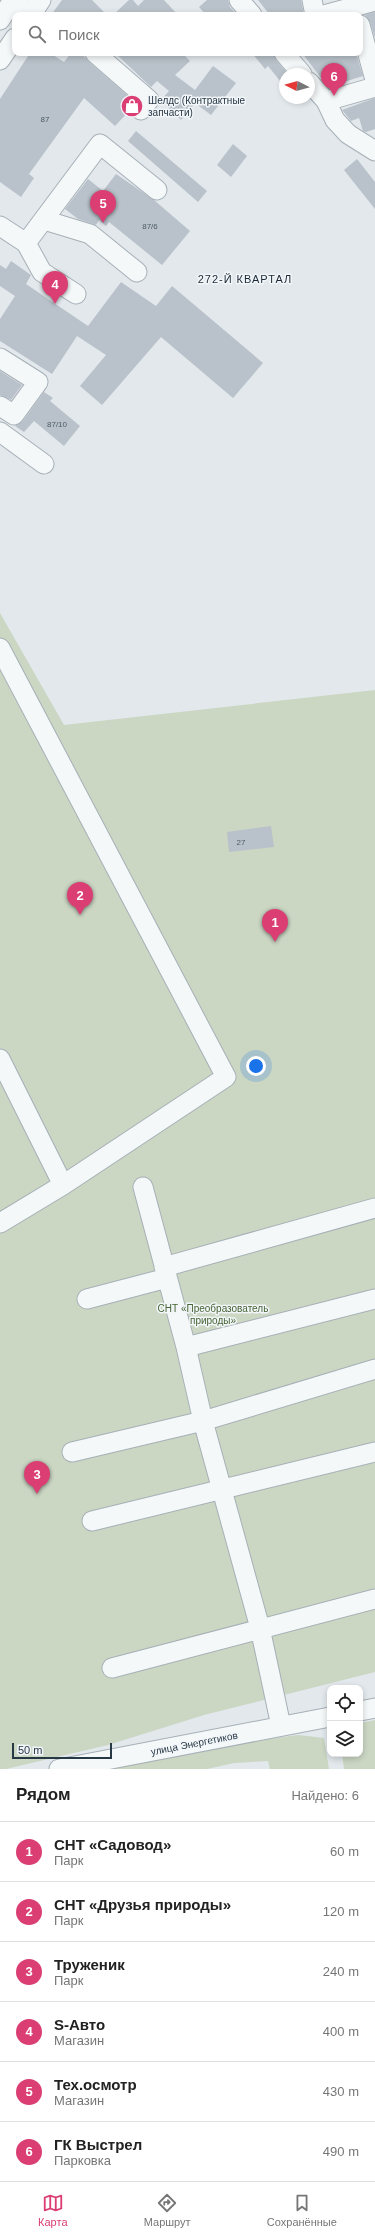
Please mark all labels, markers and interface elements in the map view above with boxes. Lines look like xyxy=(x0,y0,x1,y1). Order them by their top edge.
search box xyxy=(12,12,363,56)
icon: search xyxy=(26,23,48,45)
text: Поиск xyxy=(58,26,100,43)
pin: 6 xyxy=(321,63,347,96)
north arrow xyxy=(279,68,315,104)
shop icon: Шелдс (Контрактные запчасти) xyxy=(119,93,145,119)
place label: Шелдс (Контрактные запчасти) xyxy=(148,95,246,118)
house number: 87 xyxy=(41,115,50,124)
pin: 5 xyxy=(90,190,116,223)
house number: 87/6 xyxy=(142,222,158,231)
pin: 4 xyxy=(42,271,68,304)
district label: 272-Й КВАРТАЛ xyxy=(198,273,292,285)
house number: 87/10 xyxy=(47,420,68,429)
house number: 27 xyxy=(237,838,246,847)
pin: 2 xyxy=(67,882,93,915)
pin: 1 xyxy=(262,909,288,942)
your location xyxy=(246,1056,266,1076)
park label: СНТ «Преобразователь природы» xyxy=(158,1303,268,1326)
pin: 3 xyxy=(24,1461,50,1494)
map controls xyxy=(327,1685,363,1757)
button: locate xyxy=(327,1685,363,1721)
button: layers xyxy=(327,1721,363,1757)
street label: улица Энергетиков xyxy=(150,1730,238,1757)
scale bar xyxy=(12,1741,112,1760)
text: 50 m xyxy=(18,1744,42,1756)
text: Рядом xyxy=(16,1785,71,1804)
text: Найдено: 6 xyxy=(291,1788,359,1803)
text: СНТ «Садовод» xyxy=(54,1836,171,1853)
text: 1 xyxy=(25,1844,33,1859)
text: 60 m xyxy=(330,1844,359,1859)
text: Парк xyxy=(54,1853,84,1868)
text: СНТ «Друзья природы» xyxy=(54,1896,231,1913)
text: 2 xyxy=(25,1904,33,1919)
text: 120 m xyxy=(323,1904,359,1919)
text: Парк xyxy=(54,1913,84,1928)
text: Труженик xyxy=(54,1956,125,1973)
text: 3 xyxy=(25,1964,33,1979)
text: 240 m xyxy=(323,1964,359,1979)
text: Парк xyxy=(54,1973,84,1988)
text: S-Авто xyxy=(54,2016,105,2033)
text: 4 xyxy=(25,2024,33,2039)
text: 400 m xyxy=(323,2024,359,2039)
text: Магазин xyxy=(54,2033,104,2048)
text: Тех.осмотр xyxy=(54,2076,137,2093)
text: 5 xyxy=(25,2084,33,2099)
text: 430 m xyxy=(323,2084,359,2099)
text: Магазин xyxy=(54,2093,104,2108)
text: ГК Выстрел xyxy=(54,2136,142,2153)
text: 6 xyxy=(25,2144,33,2159)
text: 490 m xyxy=(323,2144,359,2159)
text: Парковка xyxy=(54,2153,111,2168)
tab: Карта xyxy=(38,2192,68,2228)
tab: Маршрут xyxy=(144,2192,191,2228)
tab: Сохранённые xyxy=(267,2192,337,2228)

